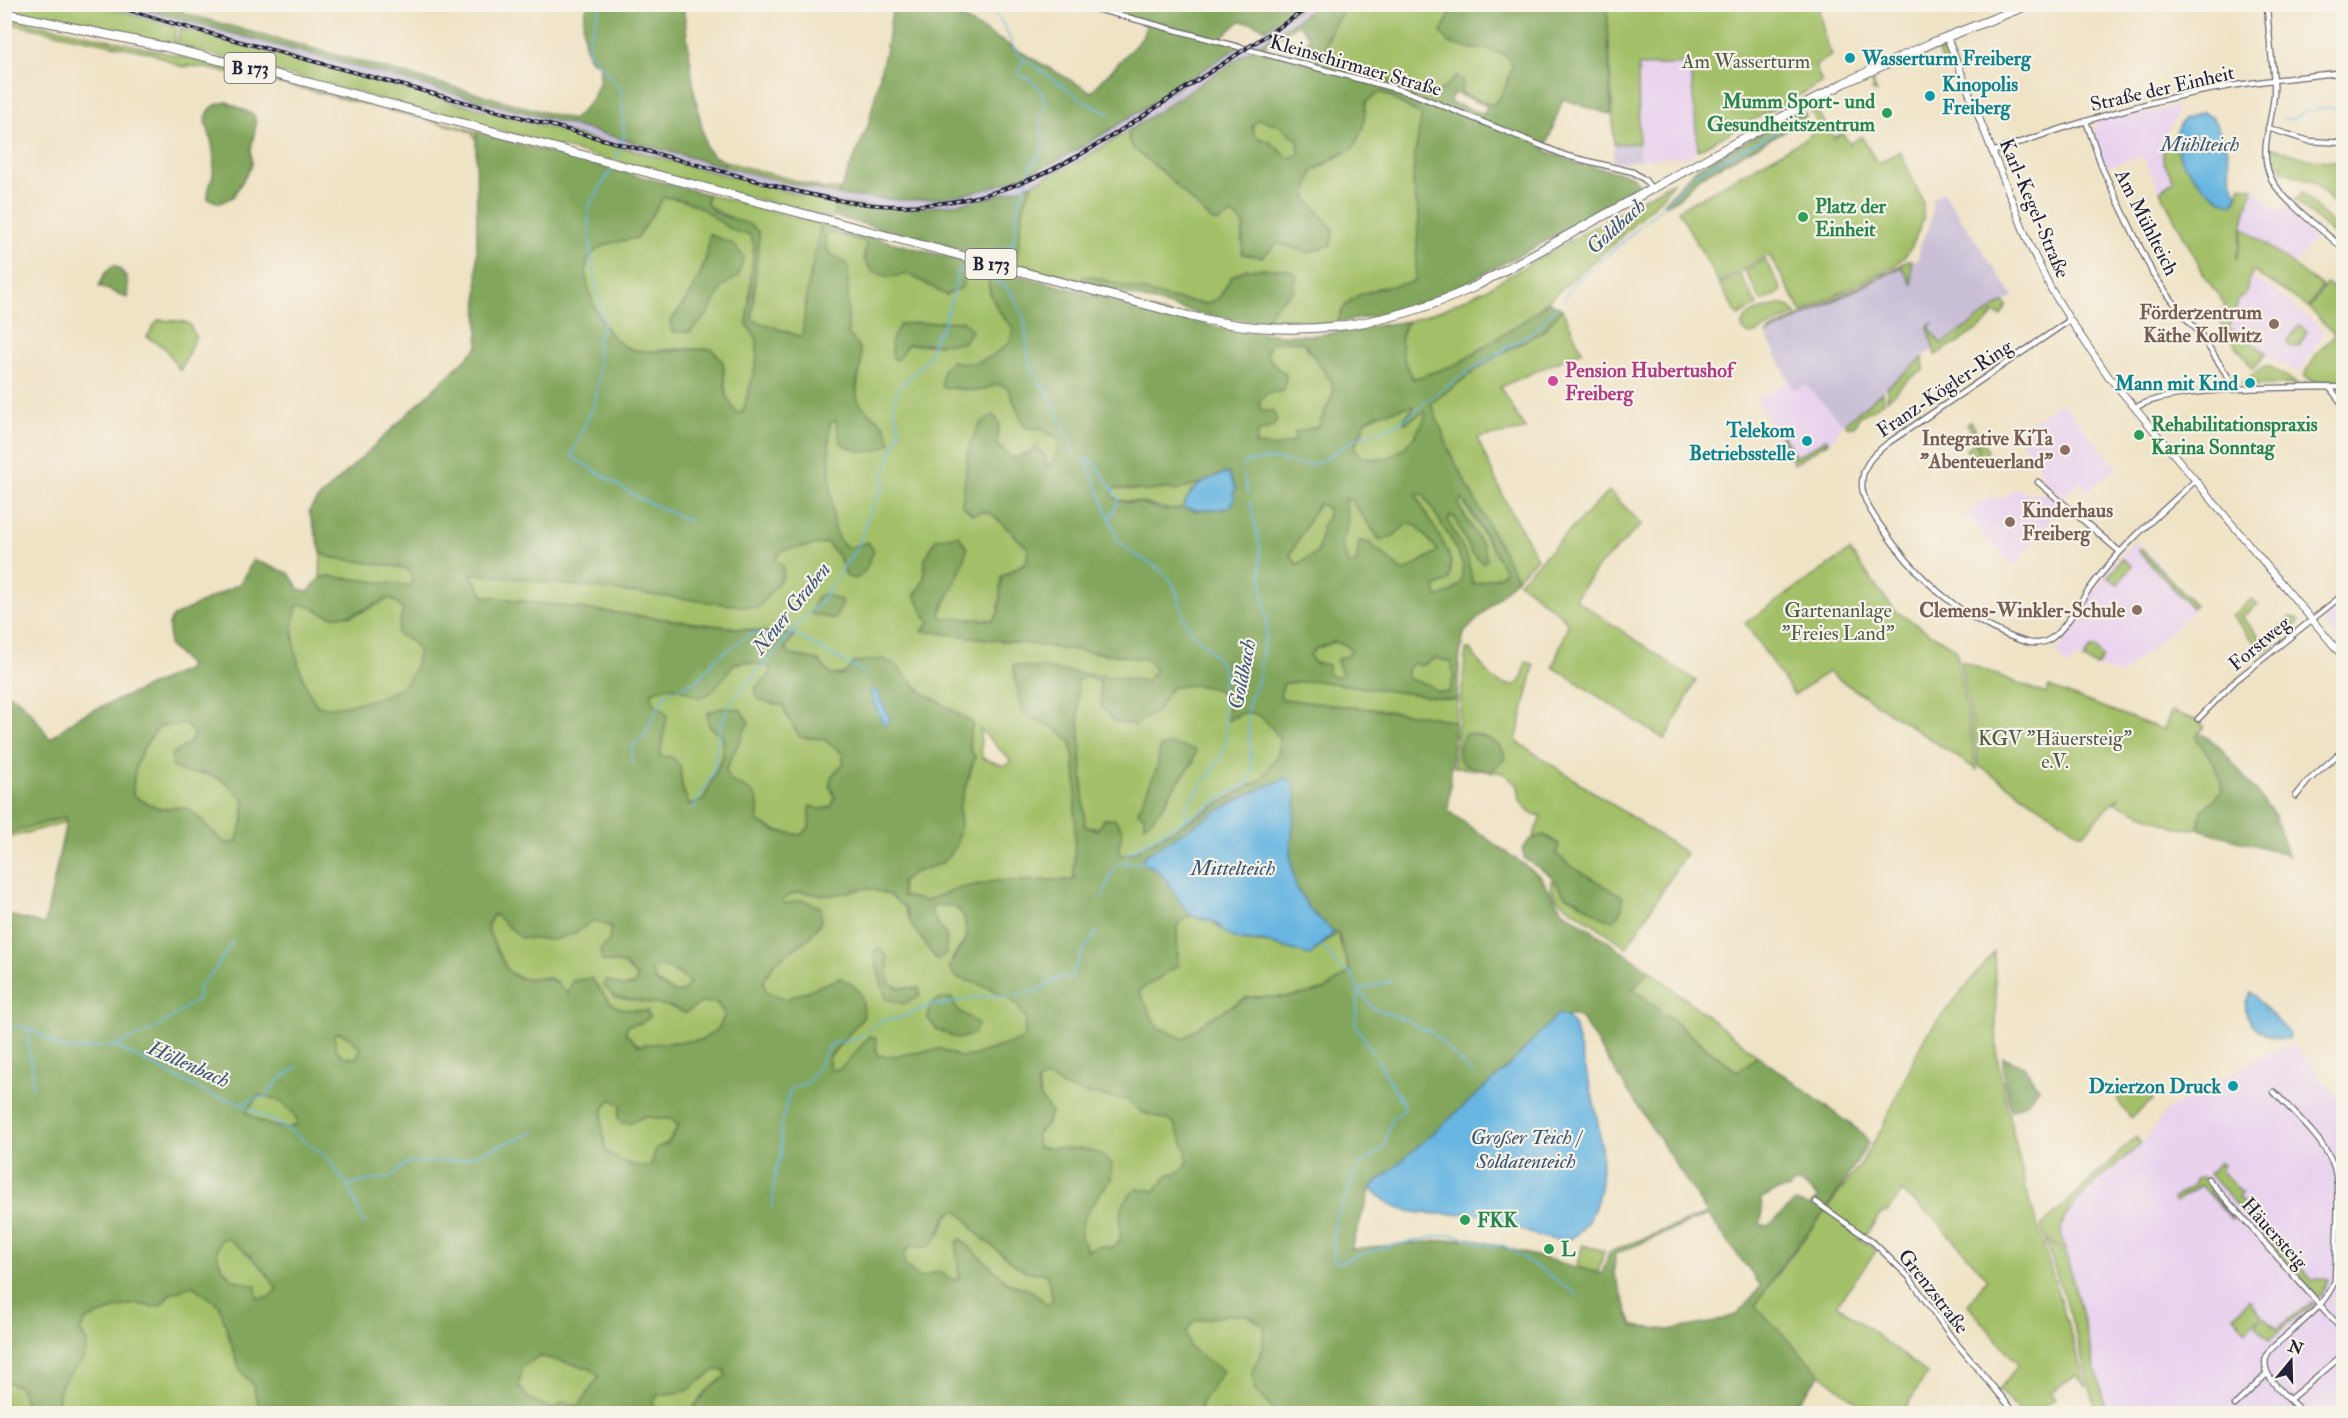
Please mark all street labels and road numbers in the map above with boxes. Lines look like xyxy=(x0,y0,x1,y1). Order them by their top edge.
street label: Kleinschirmaer Straße xyxy=(1267,29,1445,102)
road number: B 173 xyxy=(224,53,276,83)
street label: Straße der Einheit xyxy=(2088,60,2237,117)
street label: Karl-Kegel-Straße xyxy=(1994,135,2075,282)
street label: Am Mühlteich xyxy=(2109,164,2184,280)
road number: B 173 xyxy=(966,249,1016,279)
street label: Franz-Kögler-Ring xyxy=(1872,333,2018,443)
street label: Forstweg xyxy=(2223,610,2296,676)
street label: Häuersteig xyxy=(2236,1192,2314,1275)
street label: Grenzstraße xyxy=(1893,1244,1974,1339)

